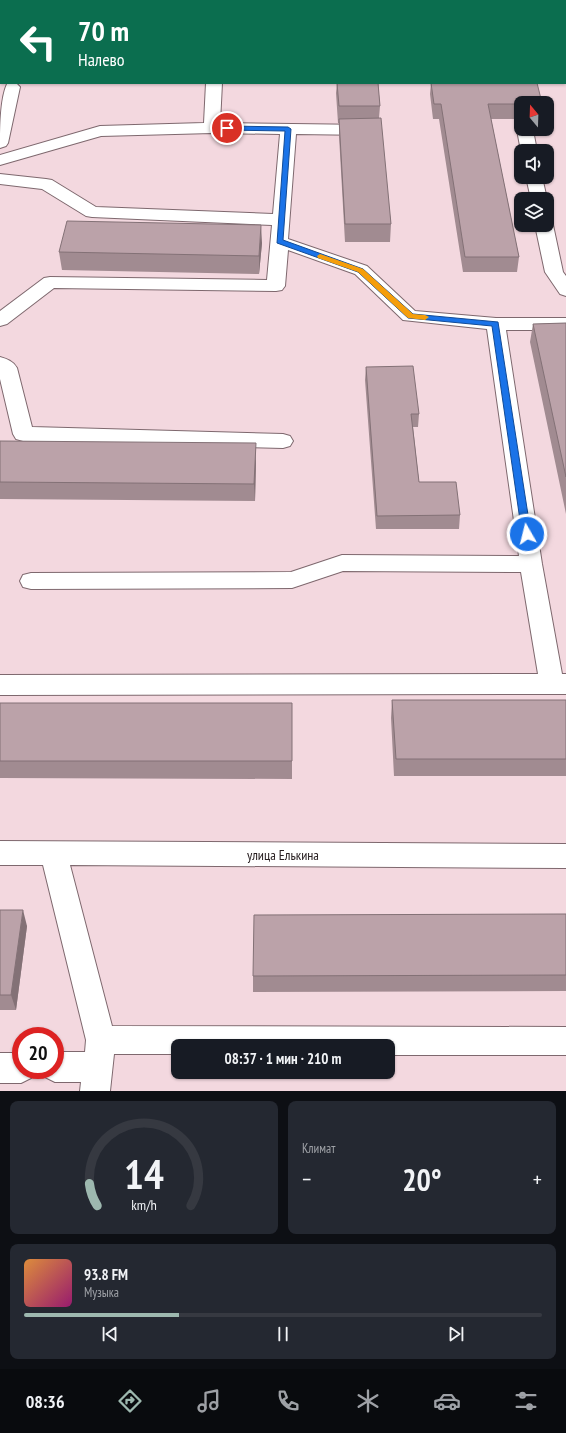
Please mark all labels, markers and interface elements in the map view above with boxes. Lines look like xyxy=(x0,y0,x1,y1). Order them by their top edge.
text: 70 m xyxy=(78,12,129,49)
icon: left xyxy=(12,16,64,68)
text: Налево xyxy=(78,48,125,71)
north arrow xyxy=(514,96,554,136)
map controls xyxy=(514,96,554,232)
pin xyxy=(210,111,244,145)
icon: arrive xyxy=(216,117,238,139)
button: sound xyxy=(514,144,554,184)
button: layers xyxy=(514,192,554,232)
position arrow xyxy=(506,513,548,555)
street label: улица Елькина xyxy=(247,846,319,864)
speed limit sign: 20 xyxy=(12,1027,64,1079)
text: 08:37 · 1 мин · 210 m xyxy=(225,1049,341,1068)
text: Климат xyxy=(302,1140,335,1157)
text: 14 xyxy=(124,1146,164,1199)
text: 20° xyxy=(402,1160,442,1199)
text: − xyxy=(302,1165,311,1193)
text: + xyxy=(533,1165,542,1193)
text: km/h xyxy=(131,1194,157,1213)
text: 93.8 FM xyxy=(84,1265,128,1284)
text: Музыка xyxy=(84,1284,119,1301)
icon: previous xyxy=(99,1323,121,1345)
icon: pause xyxy=(272,1323,294,1345)
icon: next xyxy=(445,1323,467,1345)
icon: directions xyxy=(116,1387,144,1415)
icon: music xyxy=(195,1387,223,1415)
icon: phone xyxy=(274,1387,302,1415)
icon: climate xyxy=(354,1387,382,1415)
icon: car xyxy=(433,1387,461,1415)
icon: filters xyxy=(512,1387,540,1415)
text: 08:36 xyxy=(26,1390,65,1413)

